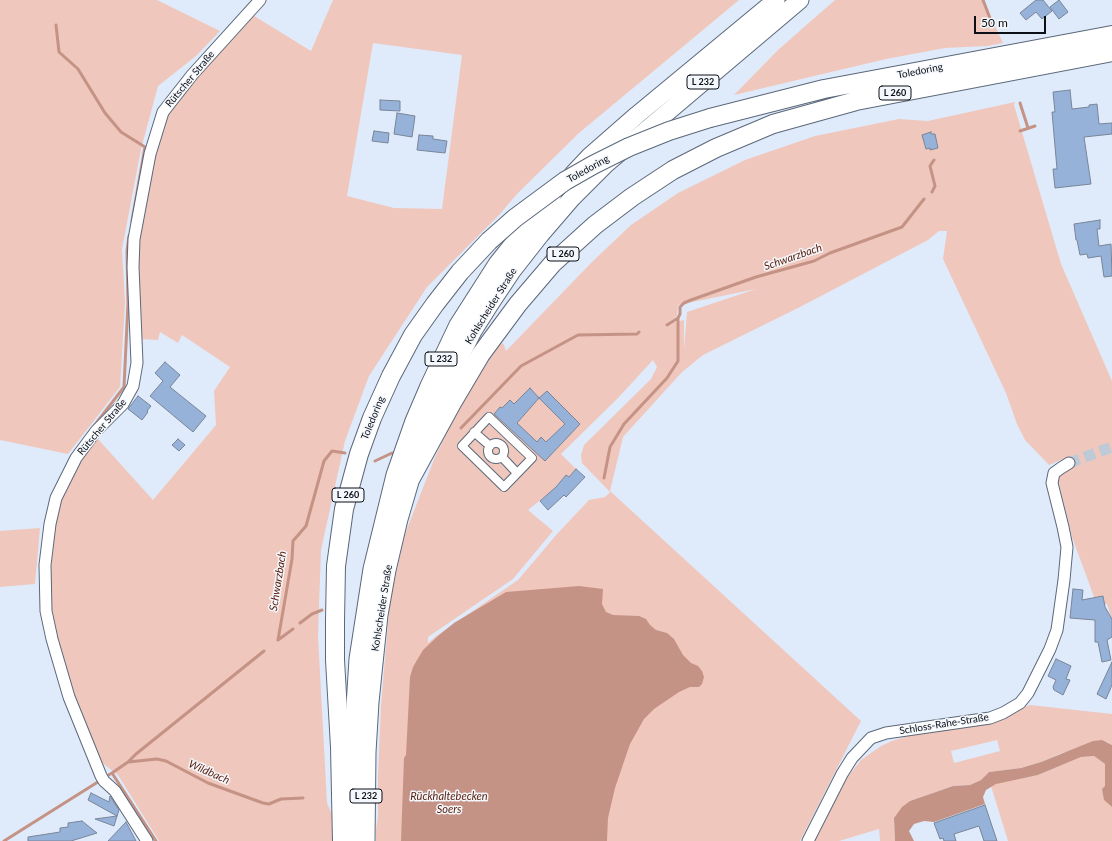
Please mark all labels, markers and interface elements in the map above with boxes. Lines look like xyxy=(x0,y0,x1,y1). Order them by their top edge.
scale bar xyxy=(976,8,1048,34)
text: 50 m xyxy=(981,15,1008,30)
street label: Rütscher Straße xyxy=(163,48,217,110)
street label: Toledoring xyxy=(896,61,944,81)
road number: L 232 xyxy=(687,75,719,89)
road number: L 260 xyxy=(879,86,911,100)
street label: Toledoring xyxy=(565,153,611,185)
water label: Schwarzbach xyxy=(762,241,824,273)
road number: L 260 xyxy=(547,247,579,261)
street label: Kohlscheider Straße xyxy=(463,266,519,346)
road number: L 232 xyxy=(425,352,457,366)
street label: Toledoring xyxy=(359,394,387,442)
street label: Rütscher Straße xyxy=(75,396,129,458)
road number: L 260 xyxy=(332,488,364,502)
water label: Schwarzbach xyxy=(267,550,289,612)
street label: Kohlscheider Straße xyxy=(369,564,395,652)
street label: Schloss-Rahe-Straße xyxy=(898,711,990,737)
water label: Wildbach xyxy=(186,757,232,787)
road number: L 232 xyxy=(350,789,382,803)
water label: Rückhaltebecken Soers xyxy=(410,789,488,815)

